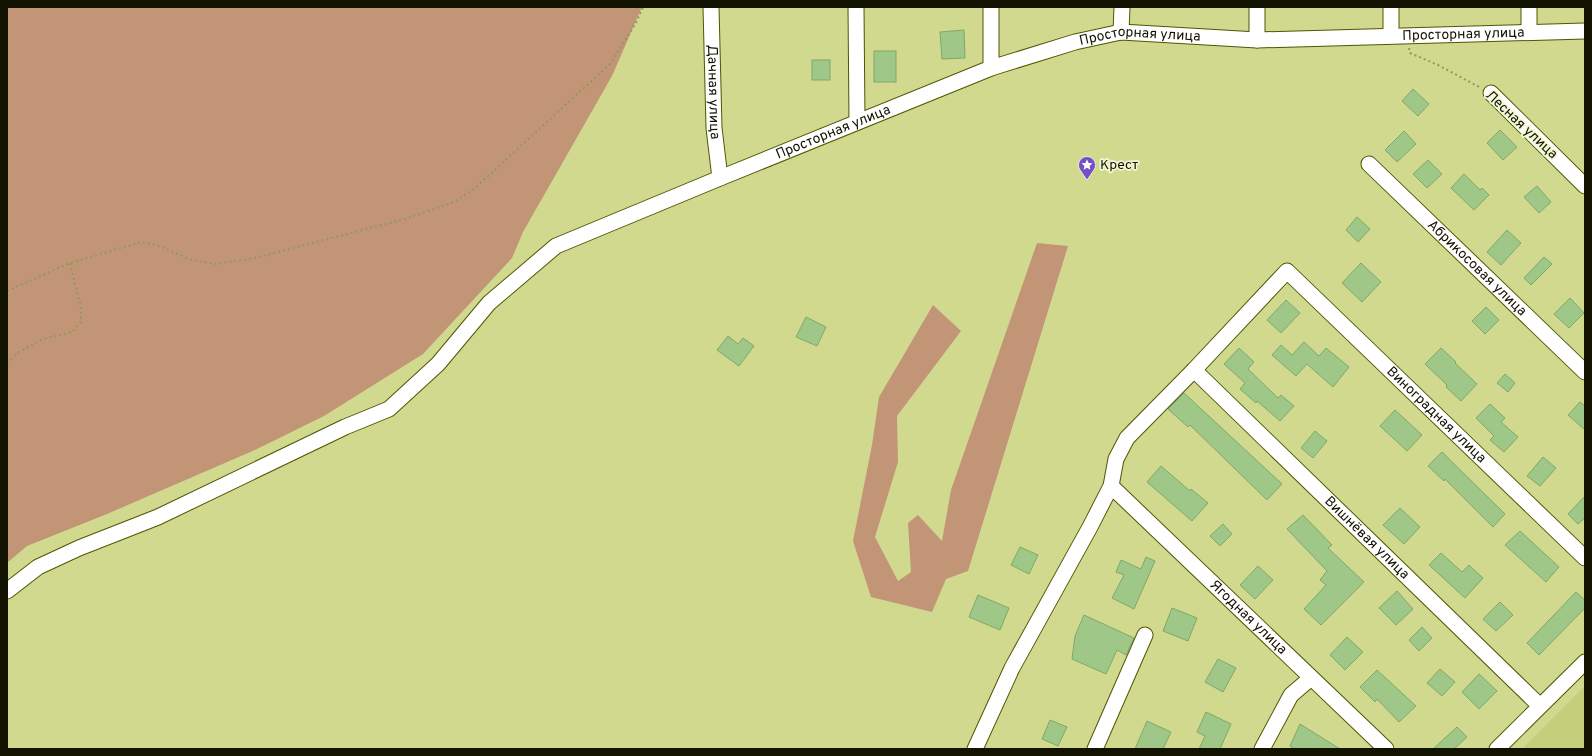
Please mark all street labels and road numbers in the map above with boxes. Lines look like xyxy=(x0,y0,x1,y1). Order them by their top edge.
street label: Просторная улица xyxy=(1078,23,1201,49)
street label: Просторная улица xyxy=(1402,24,1525,45)
street label: Дачная улица xyxy=(703,44,724,140)
street label: Лесная улица xyxy=(1481,87,1561,163)
street label: Просторная улица xyxy=(773,101,893,163)
street label: Абрикосовая улица xyxy=(1424,216,1530,320)
street label: Виноградная улица xyxy=(1383,363,1490,467)
street label: Вишнёвая улица xyxy=(1321,493,1413,583)
street label: Ягодная улица xyxy=(1206,576,1291,658)

